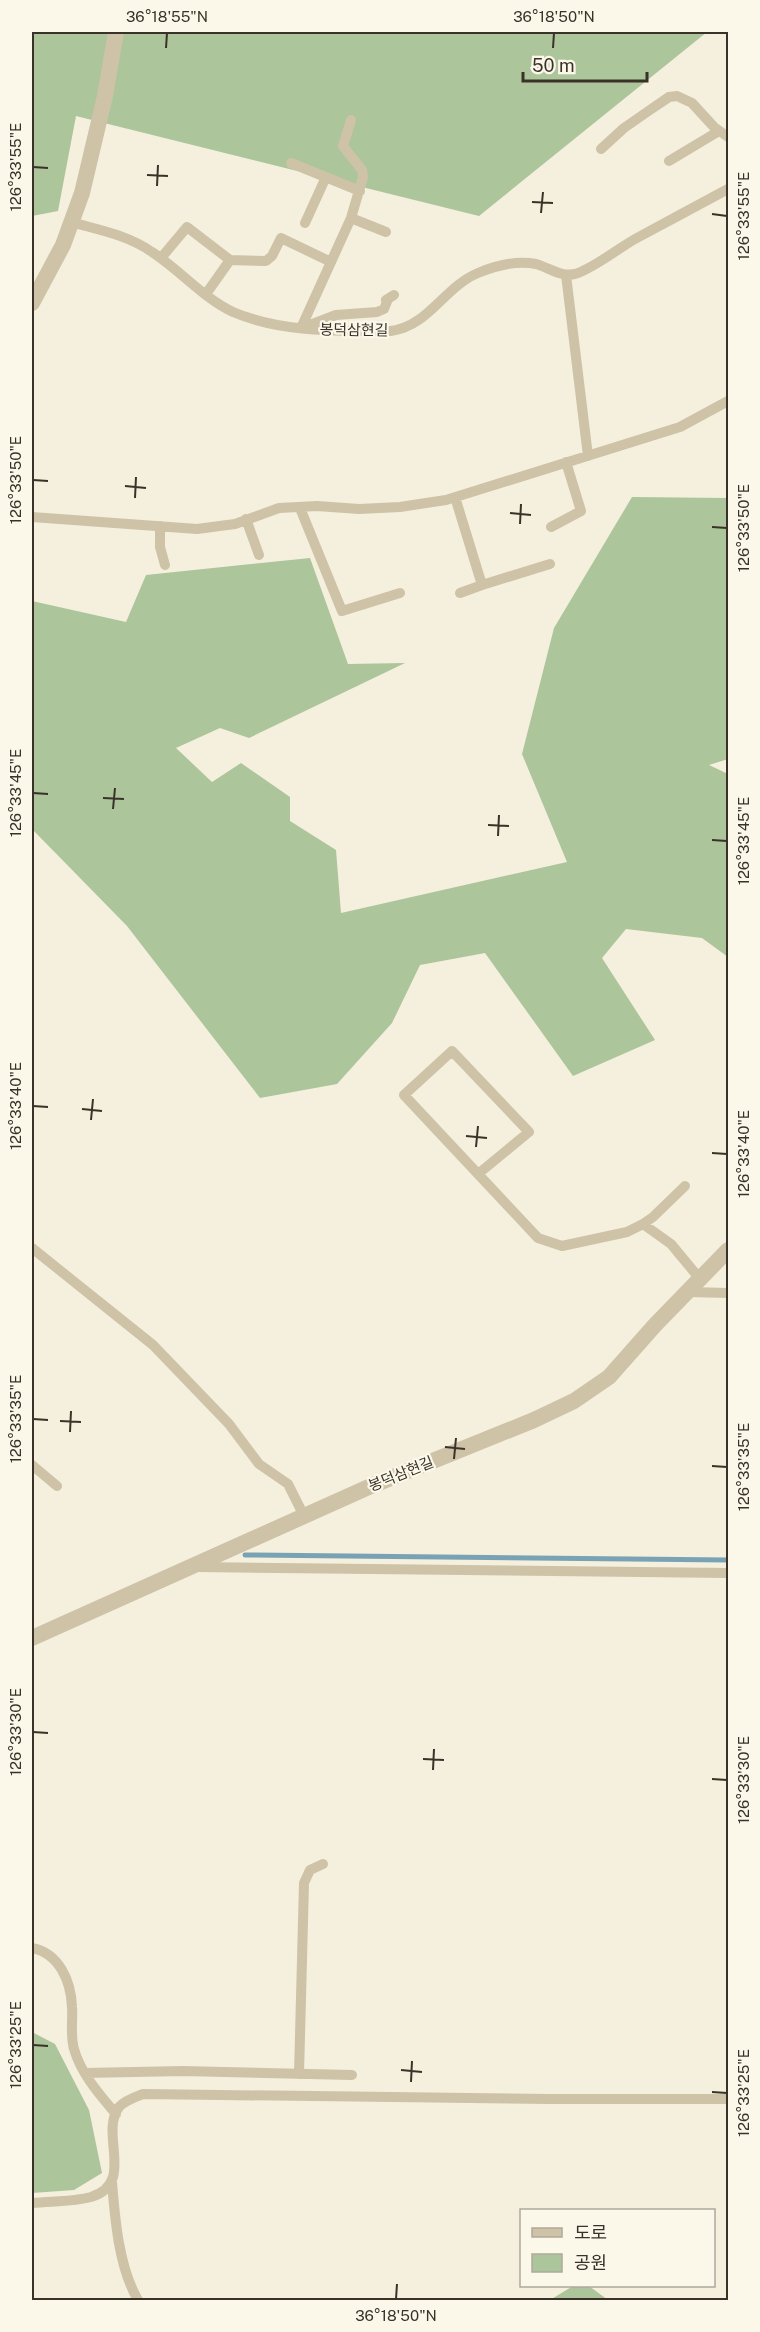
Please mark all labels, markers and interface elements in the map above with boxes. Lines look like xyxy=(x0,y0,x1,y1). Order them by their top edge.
text: 36°18'55"N xyxy=(126,8,208,25)
text: 36°18'50"N xyxy=(513,8,595,25)
scale bar xyxy=(523,45,648,83)
text: 50 m xyxy=(532,55,575,76)
text: 126°33'55"E xyxy=(7,123,24,211)
text: 126°33'55"E xyxy=(735,172,752,260)
street label: 봉덕삼현길 xyxy=(319,320,389,339)
text: 126°33'50"E xyxy=(7,436,24,524)
text: 126°33'50"E xyxy=(735,484,752,572)
text: 126°33'45"E xyxy=(7,749,24,837)
text: 126°33'45"E xyxy=(735,797,752,885)
text: 126°33'40"E xyxy=(7,1062,24,1150)
text: 126°33'40"E xyxy=(735,1110,752,1198)
text: 126°33'35"E xyxy=(7,1375,24,1463)
text: 126°33'35"E xyxy=(735,1423,752,1511)
street label: 봉덕삼현길 xyxy=(366,1453,436,1494)
text: 126°33'30"E xyxy=(7,1688,24,1776)
text: 126°33'30"E xyxy=(735,1736,752,1824)
text: 126°33'25"E xyxy=(7,2001,24,2089)
text: 126°33'25"E xyxy=(735,2049,752,2137)
legend xyxy=(520,2209,715,2287)
text: 도로 xyxy=(574,2222,607,2243)
text: 공원 xyxy=(574,2252,607,2273)
text: 36°18'50"N xyxy=(355,2307,437,2324)

